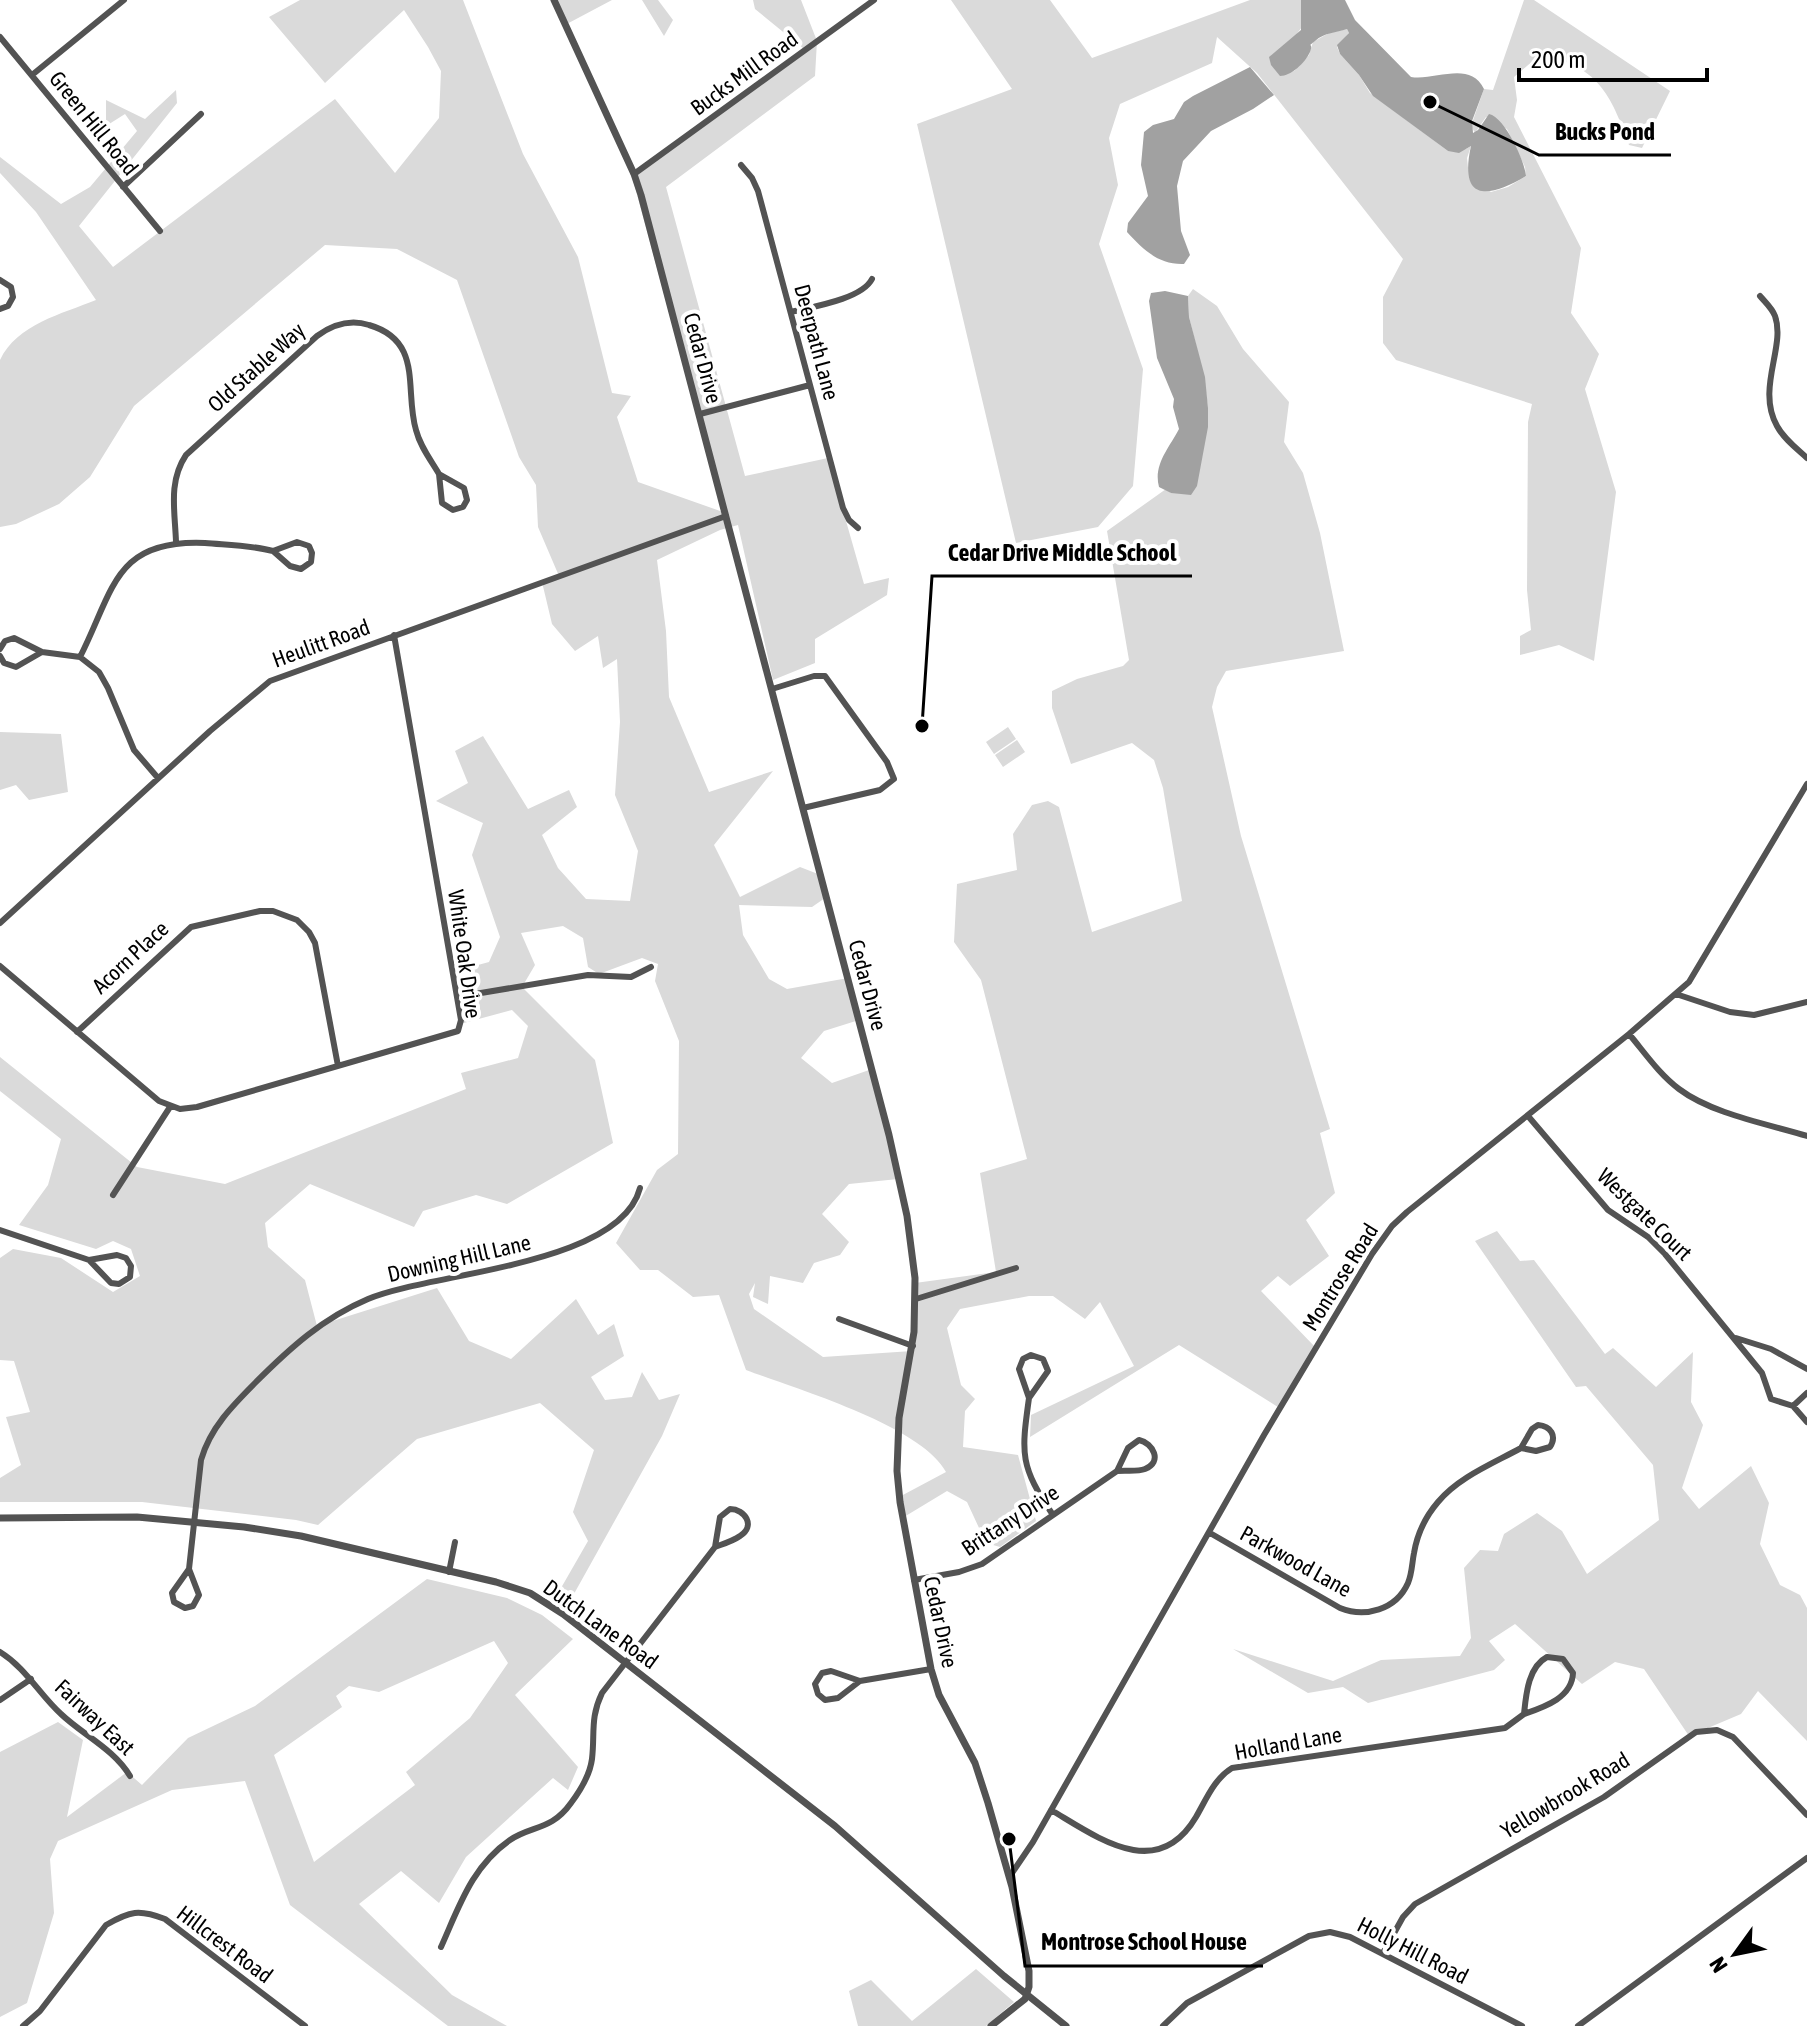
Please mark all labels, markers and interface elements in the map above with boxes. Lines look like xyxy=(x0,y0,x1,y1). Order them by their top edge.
street label: Bucks Mill Road xyxy=(685,25,803,121)
scale bar xyxy=(1519,32,1707,82)
text: 200 m xyxy=(1531,46,1585,73)
street label: Green Hill Road xyxy=(44,66,144,180)
callout: Bucks Pond xyxy=(1539,107,1671,155)
text: Bucks Pond xyxy=(1555,118,1655,145)
street label: Deerpath Lane xyxy=(789,281,845,403)
street label: Cedar Drive xyxy=(678,310,728,406)
street label: Old Stable Way xyxy=(202,317,310,417)
callout: Cedar Drive Middle School xyxy=(932,528,1192,576)
text: Cedar Drive Middle School xyxy=(948,539,1177,566)
street label: Heulitt Road xyxy=(269,613,373,673)
street label: White Oak Drive xyxy=(443,888,487,1020)
street label: Acorn Place xyxy=(87,915,173,999)
street label: Cedar Drive xyxy=(843,937,893,1033)
street label: Westgate Court xyxy=(1592,1163,1698,1265)
street label: Montrose Road xyxy=(1297,1219,1383,1335)
street label: Downing Hill Lane xyxy=(385,1229,533,1287)
street label: Brittany Drive xyxy=(957,1479,1063,1561)
street label: Parkwood Lane xyxy=(1236,1520,1356,1602)
street label: Dutch Lane Road xyxy=(539,1574,663,1674)
street label: Cedar Drive xyxy=(919,1574,963,1670)
street label: Fairway East xyxy=(50,1674,140,1760)
street label: Holland Lane xyxy=(1232,1721,1344,1765)
street label: Yellowbrook Road xyxy=(1496,1746,1634,1844)
street label: Hillcrest Road xyxy=(172,1900,278,1988)
street label: Holly Hill Road xyxy=(1353,1911,1473,1989)
north arrow xyxy=(1695,1914,1775,1994)
callout: Montrose School House xyxy=(1025,1918,1263,1966)
text: Montrose School House xyxy=(1041,1928,1247,1955)
text: N xyxy=(1704,1952,1733,1977)

